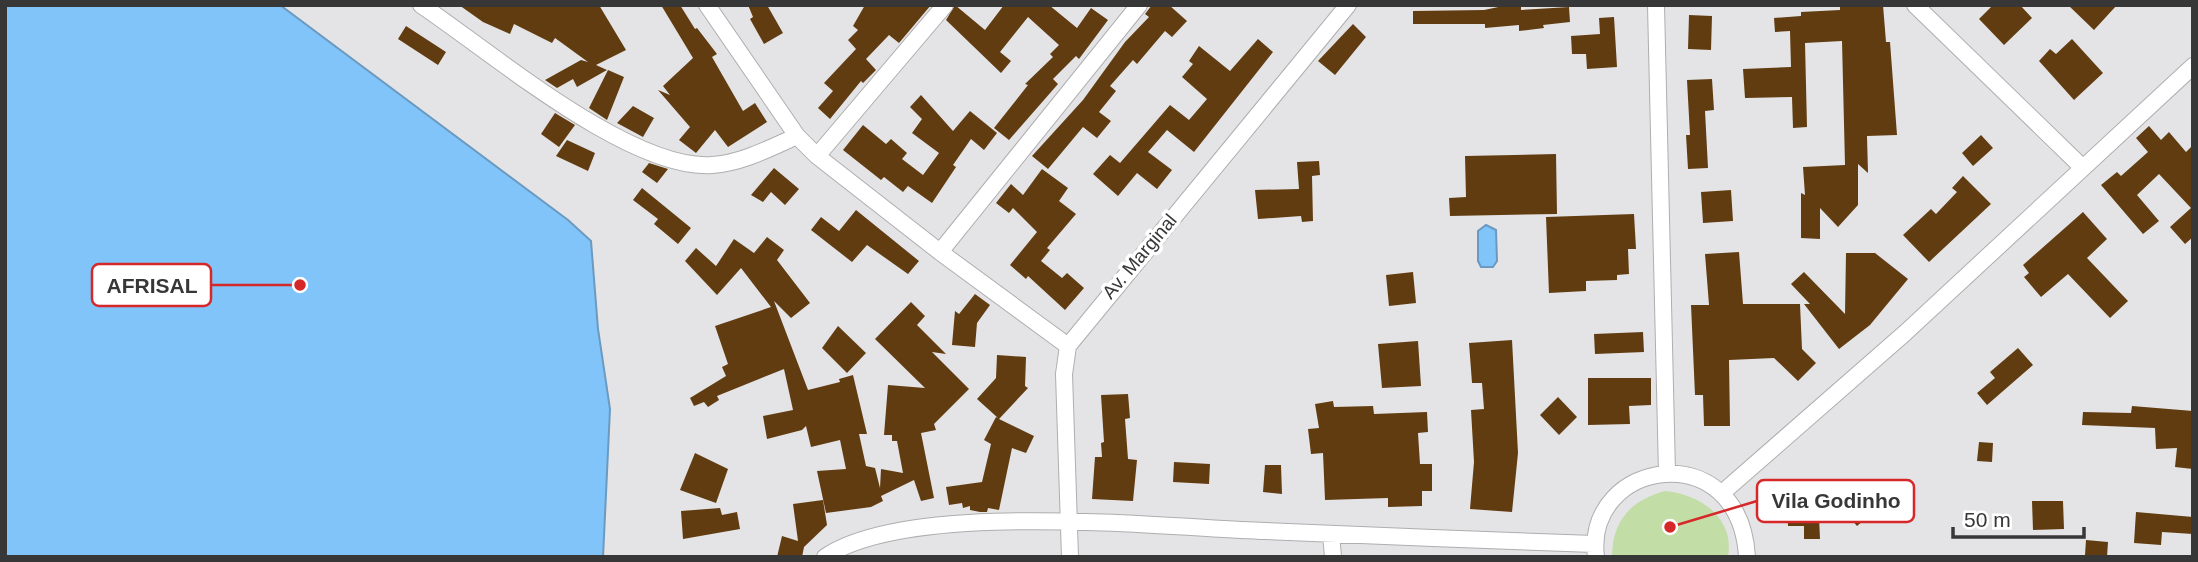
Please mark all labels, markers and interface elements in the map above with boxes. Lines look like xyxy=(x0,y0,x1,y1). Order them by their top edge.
street label: Av. Marginal xyxy=(1098,210,1181,303)
callout: AFRISAL xyxy=(92,264,211,306)
text: AFRISAL xyxy=(107,274,198,297)
callout: Vila Godinho xyxy=(1757,480,1914,522)
text: Vila Godinho xyxy=(1771,489,1901,512)
scale bar xyxy=(1953,496,2084,540)
text: 50 m xyxy=(1964,508,2011,531)

